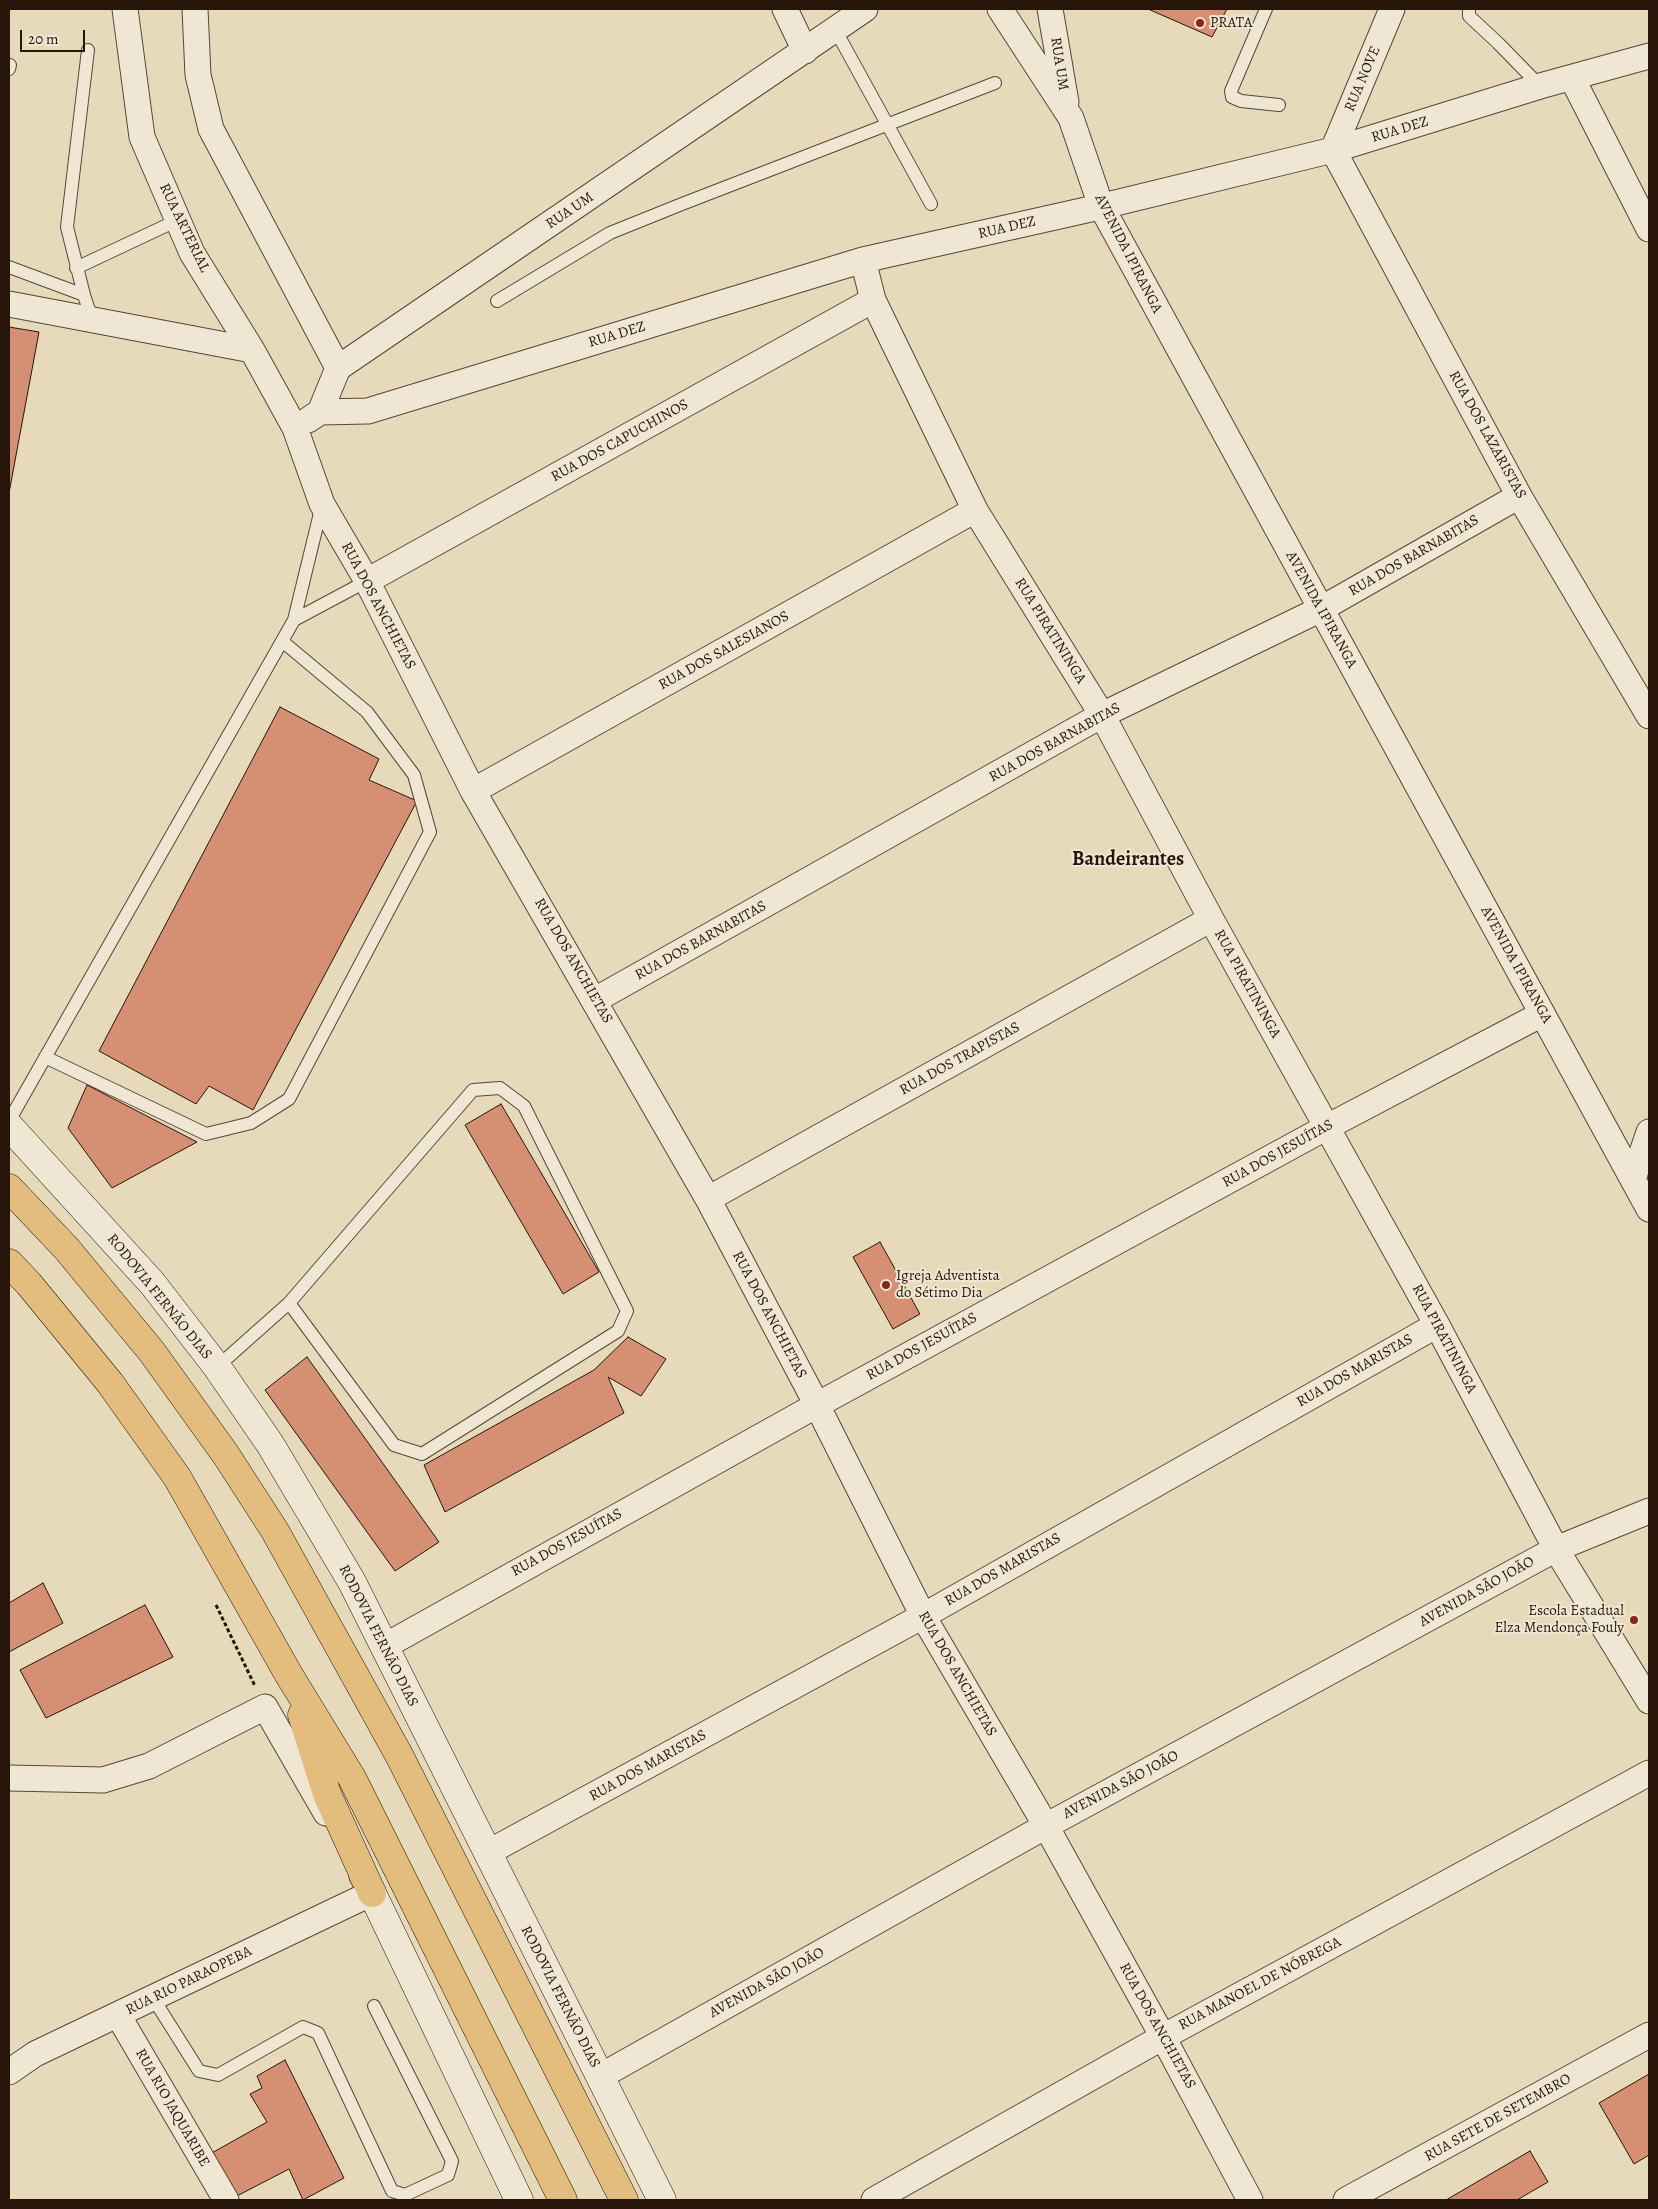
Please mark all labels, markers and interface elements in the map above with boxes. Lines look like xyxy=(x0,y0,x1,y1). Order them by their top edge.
place label: PRATA xyxy=(1210,14,1252,32)
marker: PRATA xyxy=(1194,17,1206,29)
scale bar xyxy=(22,20,88,52)
text: 20 m xyxy=(28,29,59,49)
street label: RUA UM xyxy=(1046,36,1072,92)
street label: RUA NOVE xyxy=(1341,44,1385,114)
street label: RUA DEZ xyxy=(1369,113,1431,147)
street label: RUA ARTERIAL xyxy=(155,181,213,275)
street label: RUA UM xyxy=(543,189,597,233)
street label: AVENIDA IPIRANGA xyxy=(1090,192,1166,316)
street label: RUA DEZ xyxy=(976,213,1038,243)
street label: RUA DEZ xyxy=(586,318,648,352)
street label: RUA DOS LAZARISTAS xyxy=(1444,368,1530,502)
street label: RUA DOS CAPUCHINOS xyxy=(548,396,692,486)
street label: RUA DOS BARNABITAS xyxy=(1346,511,1482,601)
street label: RUA DOS ANCHIETAS xyxy=(337,539,419,673)
street label: AVENIDA IPIRANGA xyxy=(1281,548,1361,672)
street label: RUA PIRATININGA xyxy=(1010,575,1090,687)
street label: RUA DOS SALESIANOS xyxy=(656,608,792,694)
street label: RUA DOS BARNABITAS xyxy=(986,699,1124,787)
district label: Bandeirantes xyxy=(1072,848,1184,872)
street label: RUA DOS ANCHIETAS xyxy=(530,895,616,1027)
street label: RUA DOS BARNABITAS xyxy=(632,897,770,985)
street label: AVENIDA IPIRANGA xyxy=(1476,903,1556,1027)
street label: RUA PIRATININGA xyxy=(1210,927,1284,1041)
street label: RUA DOS TRAPISTAS xyxy=(897,1018,1023,1100)
street label: RUA DOS JESUÍTAS xyxy=(1219,1116,1337,1192)
street label: RODOVIA FERNÃO DIAS xyxy=(103,1230,215,1364)
street label: RUA DOS ANCHIETAS xyxy=(728,1248,810,1382)
place label: Igreja Adventista do Sétimo Dia xyxy=(896,1267,1000,1302)
marker: Igreja Adventista do Sétimo Dia xyxy=(880,1279,892,1291)
street label: RUA PIRATININGA xyxy=(1408,1281,1480,1397)
street label: RUA DOS JESUÍTAS xyxy=(863,1309,981,1385)
street label: RUA DOS MARISTAS xyxy=(1294,1330,1416,1412)
street label: RUA DOS JESUÍTAS xyxy=(508,1505,626,1581)
street label: RUA DOS MARISTAS xyxy=(942,1529,1064,1611)
street label: AVENIDA SÃO JOÃO xyxy=(1416,1553,1538,1631)
street label: RODOVIA FERNÃO DIAS xyxy=(334,1562,422,1710)
place label: Escola Estadual Elza Mendonça Fouly xyxy=(1494,1602,1624,1637)
street label: RUA DOS ANCHIETAS xyxy=(914,1608,1000,1740)
marker: Escola Estadual Elza Mendonça Fouly xyxy=(1628,1614,1640,1626)
street label: RUA DOS MARISTAS xyxy=(586,1726,710,1806)
street label: AVENIDA SÃO JOÃO xyxy=(1060,1747,1182,1823)
street label: RODOVIA FERNÃO DIAS xyxy=(516,1923,604,2071)
street label: RUA MANOEL DE NÓBREGA xyxy=(1176,1933,1344,2035)
street label: RUA RIO PARAOPEBA xyxy=(123,1943,255,2019)
street label: AVENIDA SÃO JOÃO xyxy=(706,1944,828,2022)
street label: RUA DOS ANCHIETAS xyxy=(1115,1960,1199,2092)
street label: RUA RIO JAQUARIBE xyxy=(131,2046,213,2170)
street label: RUA SETE DE SETEMBRO xyxy=(1422,2070,1574,2166)

